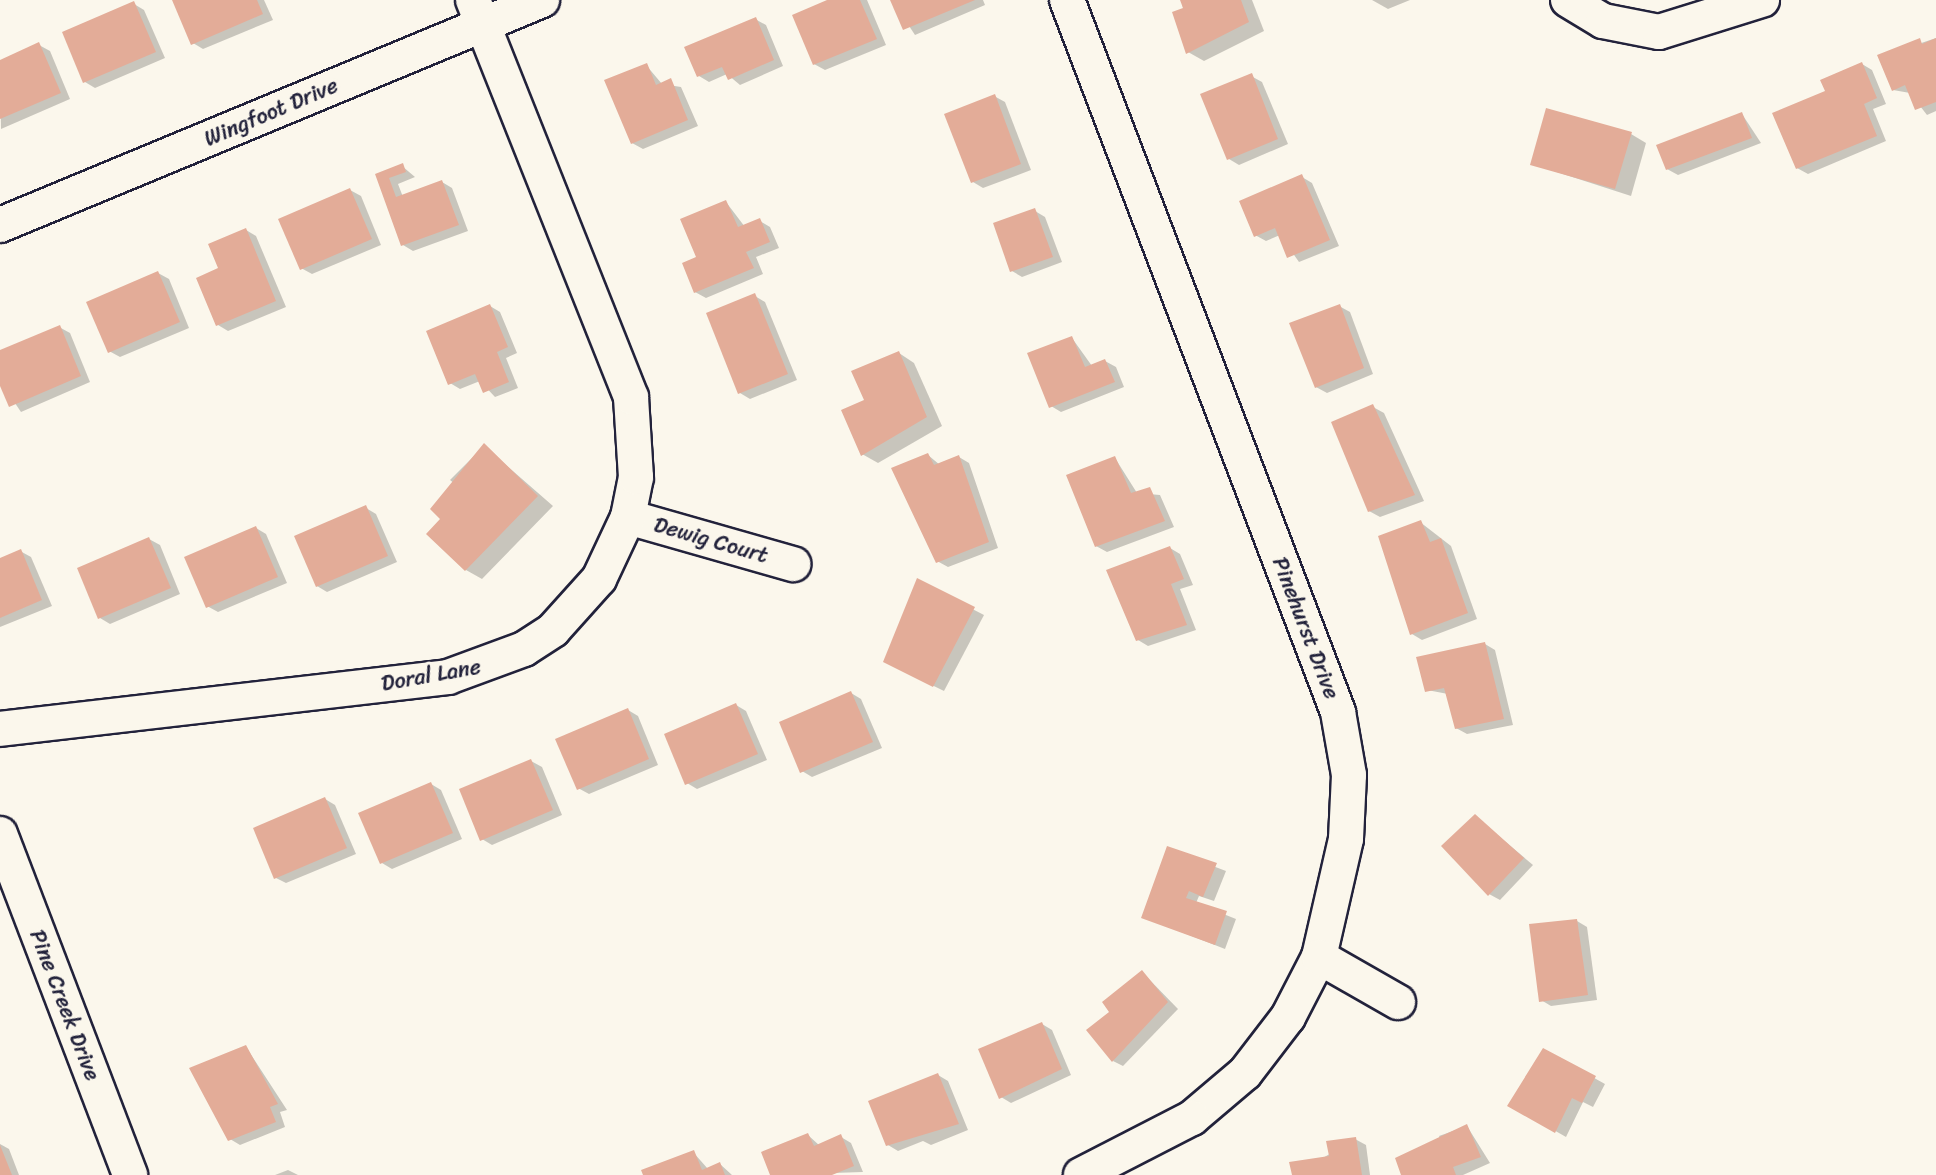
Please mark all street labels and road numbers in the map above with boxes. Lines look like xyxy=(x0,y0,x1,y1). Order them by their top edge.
street label: Wingfoot Drive xyxy=(200,72,342,152)
street label: Dewig Court xyxy=(651,511,771,569)
street label: Pinehurst Drive xyxy=(1267,553,1345,703)
street label: Doral Lane xyxy=(379,653,483,697)
street label: Pine Creek Drive xyxy=(24,925,106,1085)

